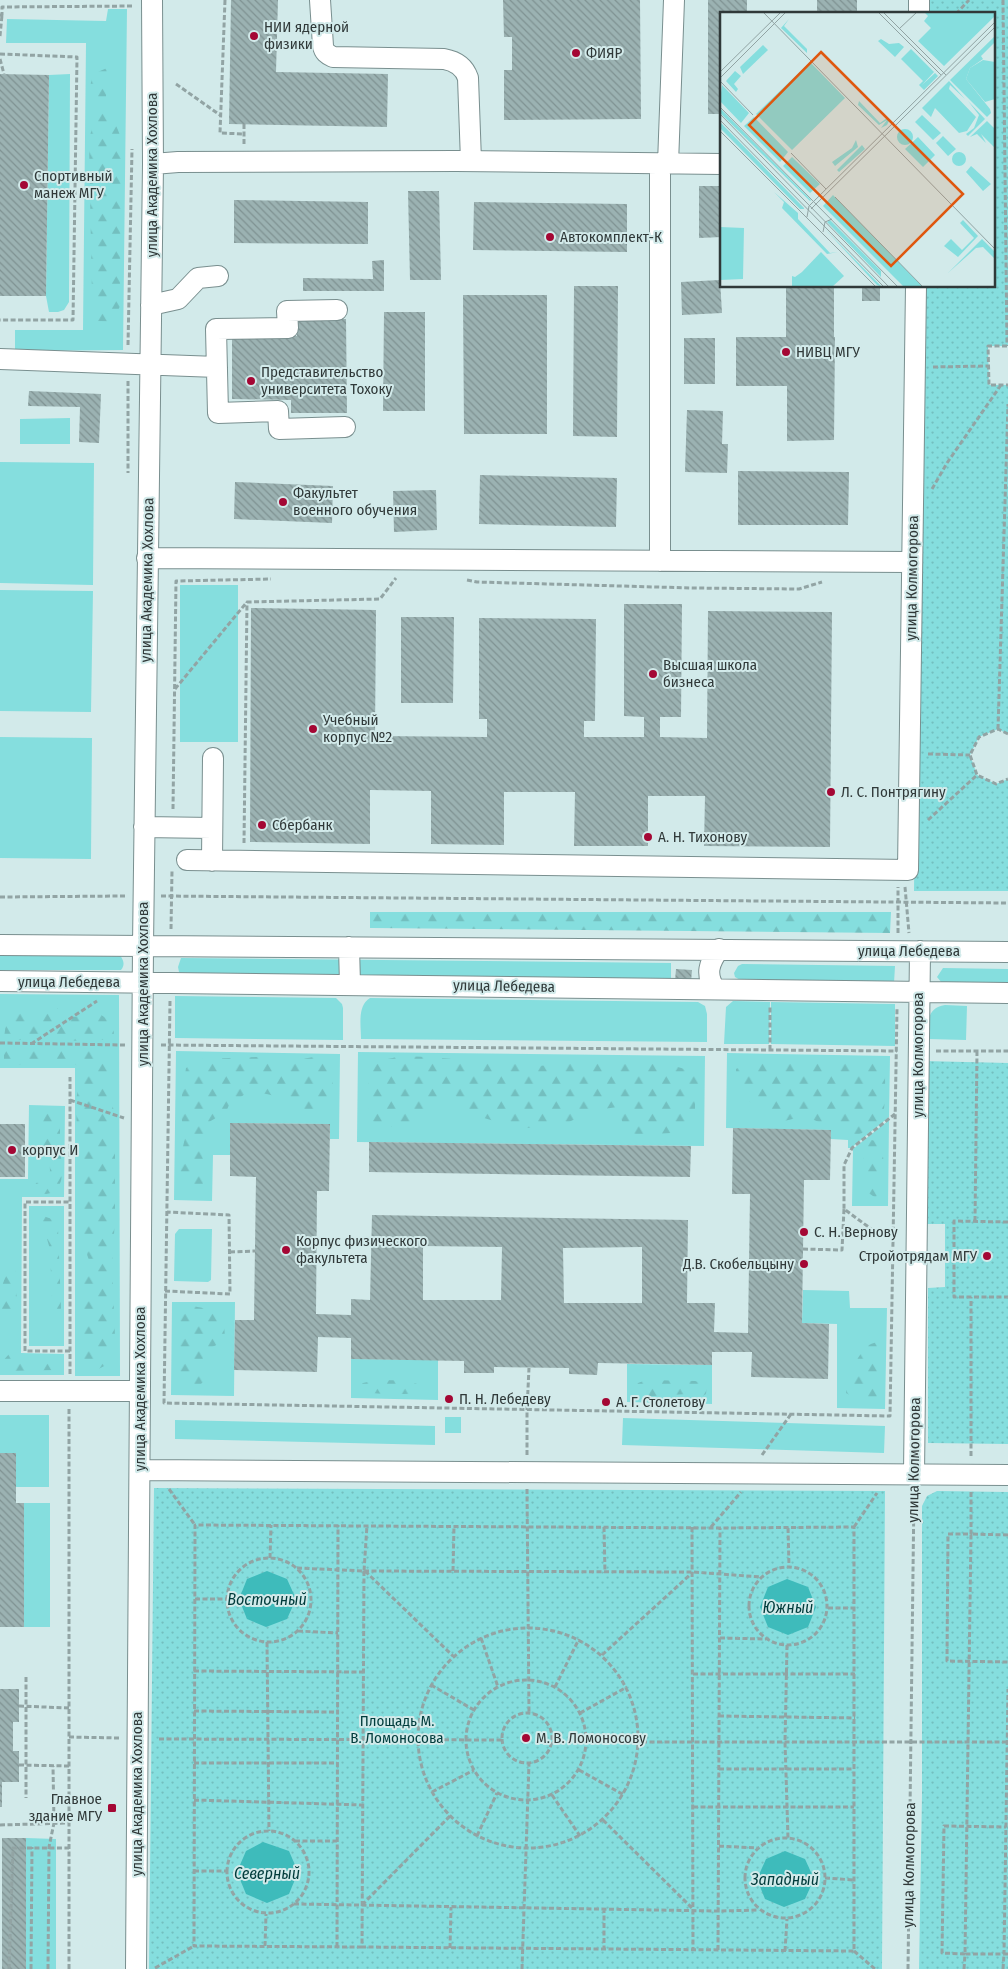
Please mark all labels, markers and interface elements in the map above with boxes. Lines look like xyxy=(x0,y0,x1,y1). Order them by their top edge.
inset map xyxy=(720,12,996,288)
place label: НИИ ядерной физики xyxy=(264,18,349,53)
marker: НИИ ядерной физики xyxy=(248,30,260,42)
place label: ФИЯР xyxy=(586,44,622,62)
marker: ФИЯР xyxy=(570,47,582,59)
street label: улица Академика Хохлова xyxy=(143,93,161,257)
place label: Спортивный манеж МГУ xyxy=(34,167,113,202)
marker: Спортивный манеж МГУ xyxy=(18,179,30,191)
place label: Автокомплект-К xyxy=(560,228,662,246)
marker: Автокомплект-К xyxy=(544,231,556,243)
place label: НИВЦ МГУ xyxy=(796,343,861,361)
marker: НИВЦ МГУ xyxy=(780,346,792,358)
place label: Представительство университета Тохоку xyxy=(261,363,393,398)
marker: Представительство университета Тохоку xyxy=(245,375,257,387)
place label: Факультет военного обучения xyxy=(293,484,417,519)
marker: Факультет военного обучения xyxy=(277,496,289,508)
street label: улица Академика Хохлова xyxy=(137,497,157,663)
street label: улица Колмогорова xyxy=(902,515,922,641)
place label: Высшая школа бизнеса xyxy=(663,656,757,691)
marker: Высшая школа бизнеса xyxy=(647,668,659,680)
place label: Учебный корпус №2 xyxy=(322,711,392,746)
marker: Учебный корпус №2 xyxy=(307,723,319,735)
place label: Л. С. Понтрягину xyxy=(841,783,946,801)
marker: Л. С. Понтрягину xyxy=(825,786,837,798)
place label: Сбербанк xyxy=(272,816,333,834)
marker: Сбербанк xyxy=(256,819,268,831)
place label: А. Н. Тихонову xyxy=(658,828,748,846)
marker: А. Н. Тихонову xyxy=(642,831,654,843)
street label: улица Академика Хохлова xyxy=(134,902,152,1066)
street label: улица Лебедева xyxy=(858,942,960,960)
street label: улица Лебедева xyxy=(18,973,120,991)
street label: улица Лебедева xyxy=(453,976,555,996)
street label: улица Колмогорова xyxy=(909,992,927,1118)
place label: корпус И xyxy=(22,1141,78,1159)
marker: корпус И xyxy=(6,1144,18,1156)
place label: С. Н. Вернову xyxy=(814,1223,898,1241)
marker: С. Н. Вернову xyxy=(798,1226,810,1238)
place label: Корпус физического факультета xyxy=(296,1232,427,1267)
marker: Корпус физического факультета xyxy=(280,1244,292,1256)
place label: Стройотрядам МГУ xyxy=(859,1247,978,1265)
marker: Стройотрядам МГУ xyxy=(981,1250,993,1262)
place label: Д.В. Скобельцыну xyxy=(682,1255,794,1273)
marker: Д.В. Скобельцыну xyxy=(798,1258,810,1270)
street label: улица Академика Хохлова xyxy=(131,1307,149,1471)
place label: П. Н. Лебедеву xyxy=(459,1390,551,1408)
marker: П. Н. Лебедеву xyxy=(443,1393,455,1405)
place label: А. Г. Столетову xyxy=(616,1393,705,1411)
marker: А. Г. Столетову xyxy=(600,1396,612,1408)
street label: улица Колмогорова xyxy=(904,1397,924,1523)
water label: Восточный xyxy=(227,1590,307,1609)
water label: Южный xyxy=(763,1598,813,1617)
street label: улица Академика Хохлова xyxy=(128,1712,146,1876)
park label: Площадь М. В. Ломоносова xyxy=(350,1712,444,1747)
place label: М. В. Ломоносову xyxy=(536,1729,646,1747)
marker: М. В. Ломоносову xyxy=(520,1732,532,1744)
place label: Главное здание МГУ xyxy=(29,1790,103,1825)
marker: Главное здание МГУ xyxy=(106,1802,118,1814)
street label: улица Колмогорова xyxy=(899,1802,919,1928)
water label: Северный xyxy=(234,1864,300,1883)
water label: Западный xyxy=(750,1870,819,1889)

